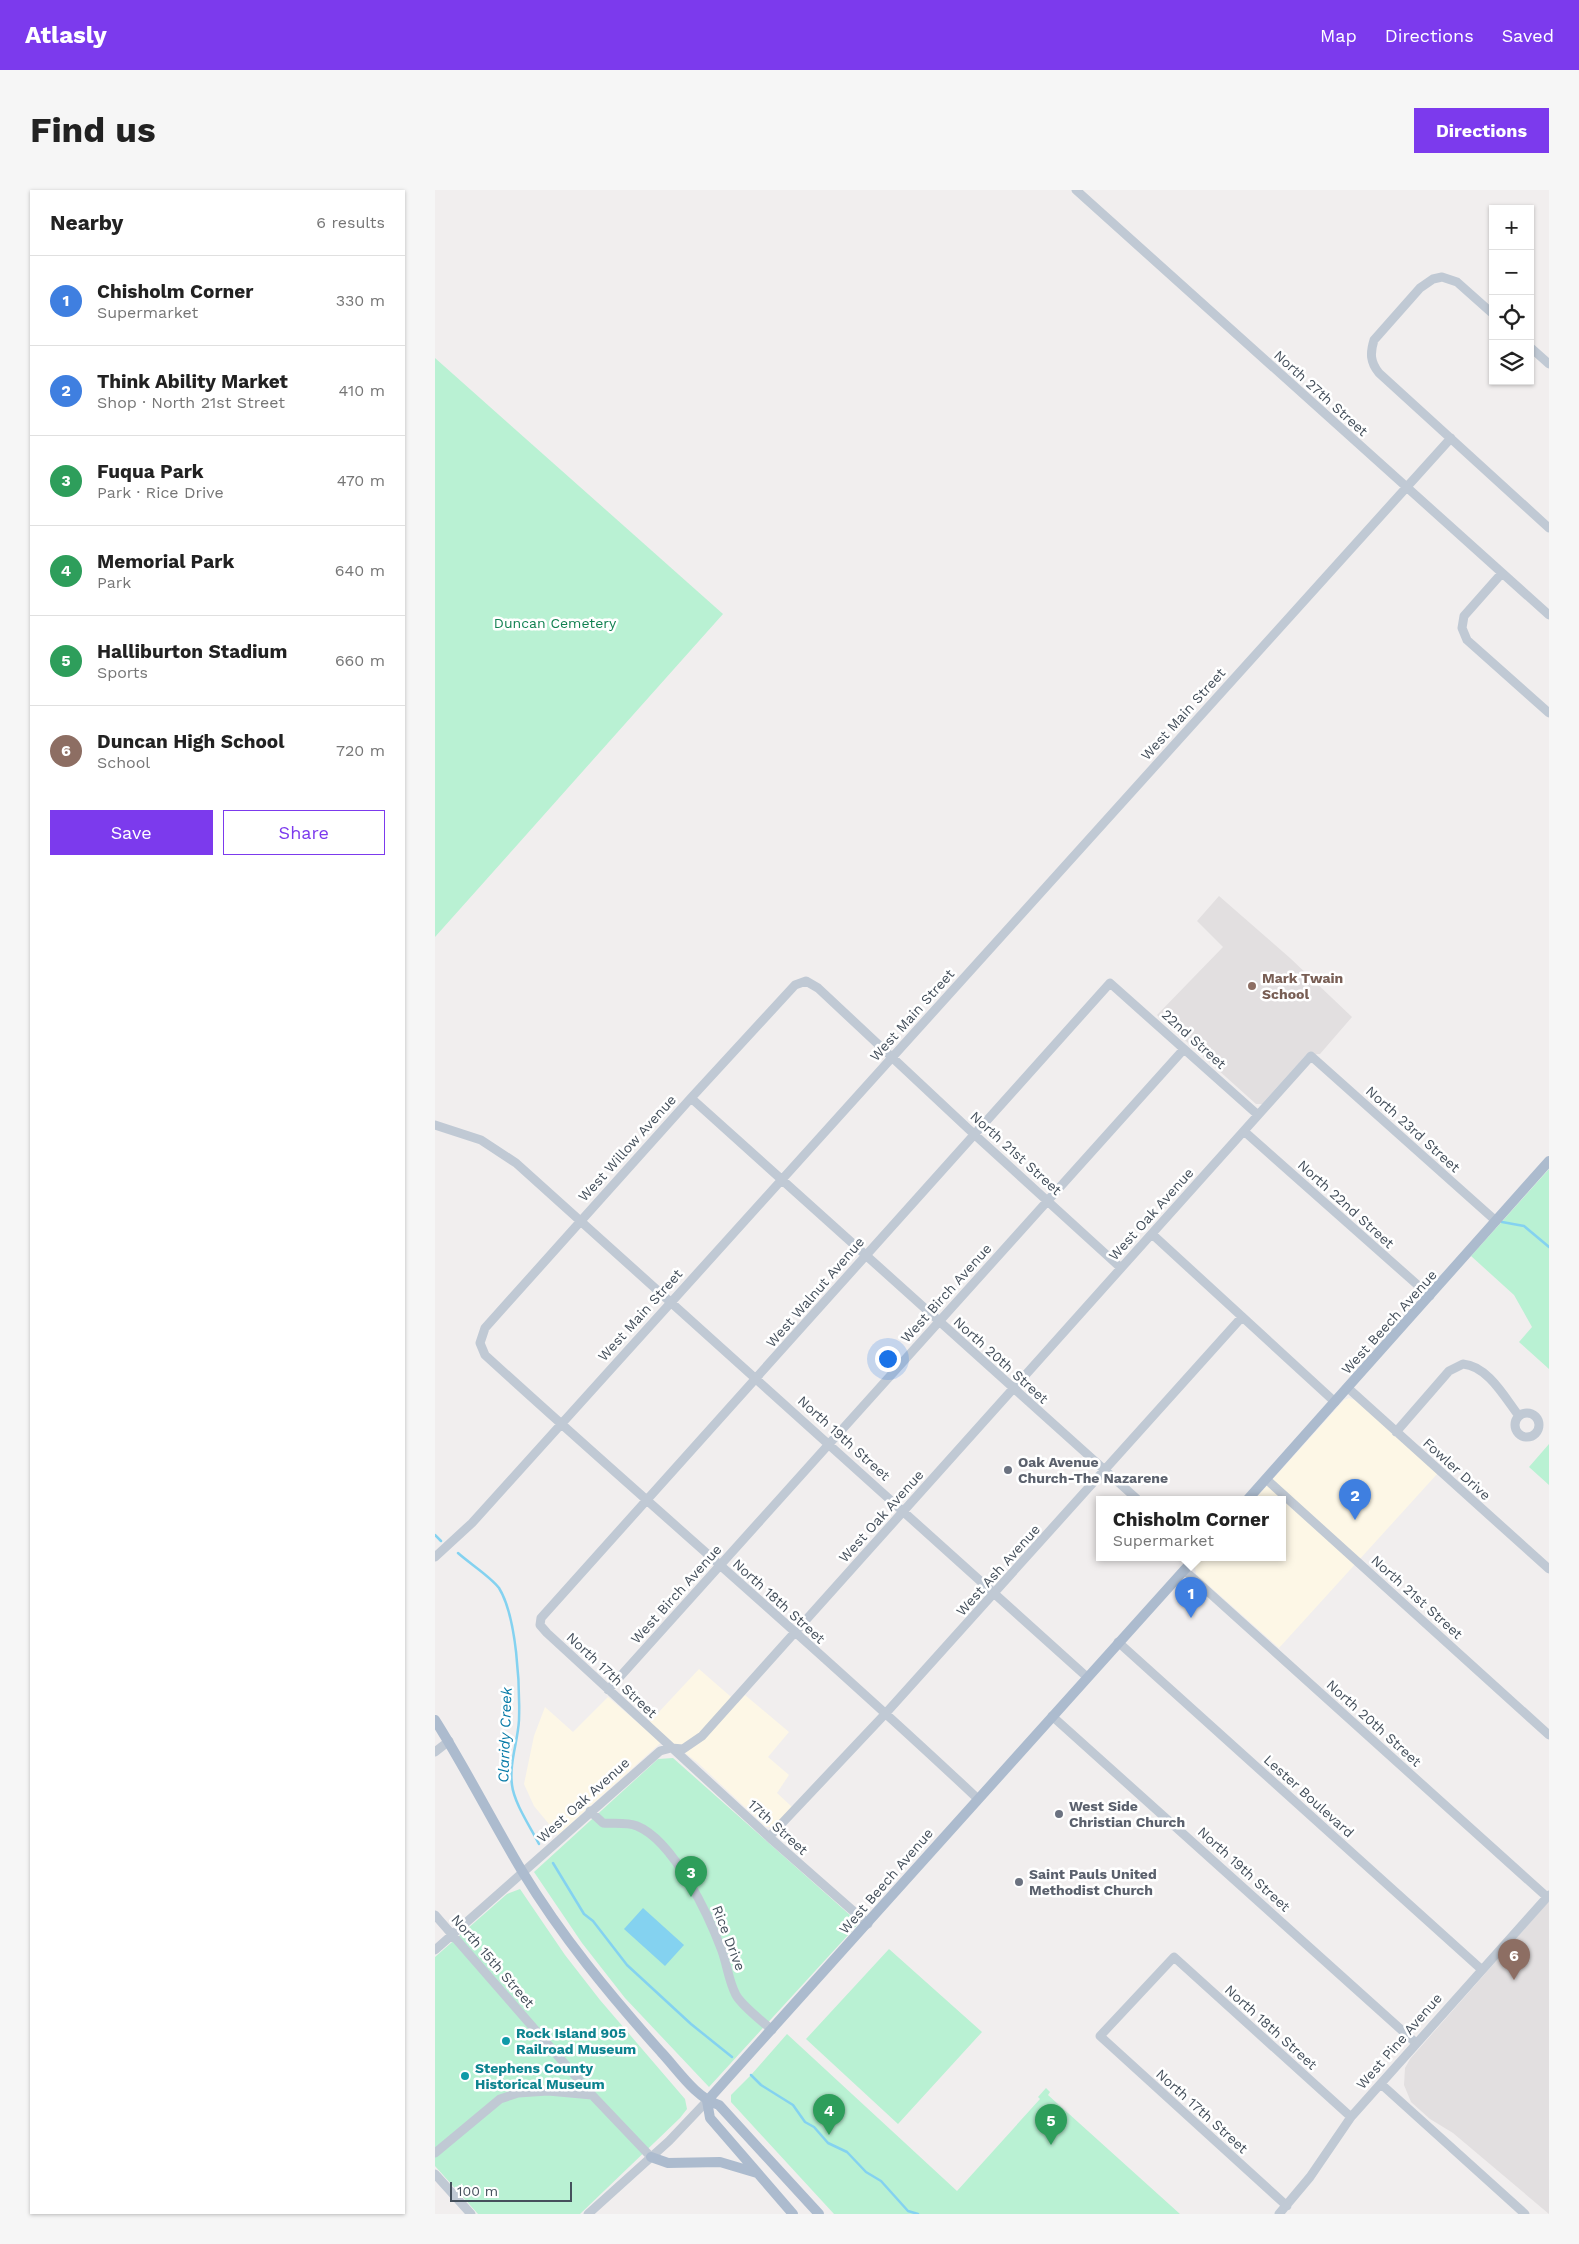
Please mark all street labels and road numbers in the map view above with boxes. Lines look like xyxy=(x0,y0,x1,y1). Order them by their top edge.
street label: North 27th Street xyxy=(1271,347,1371,439)
street label: West Main Street xyxy=(1138,665,1229,763)
street label: West Main Street xyxy=(867,966,958,1064)
street label: 22nd Street xyxy=(1159,1006,1229,1072)
street label: North 23rd Street xyxy=(1363,1083,1463,1175)
street label: West Willow Avenue xyxy=(575,1091,679,1205)
street label: North 21st Street xyxy=(967,1108,1065,1198)
street label: North 22nd Street xyxy=(1295,1157,1397,1251)
street label: West Oak Avenue xyxy=(1105,1164,1197,1264)
street label: West Walnut Avenue xyxy=(763,1234,867,1350)
street label: West Birch Avenue xyxy=(897,1240,995,1346)
street label: West Main Street xyxy=(595,1266,686,1364)
street label: West Beech Avenue xyxy=(1338,1267,1440,1377)
street label: North 20th Street xyxy=(951,1313,1052,1407)
street label: North 19th Street xyxy=(795,1392,893,1484)
street label: Fowler Drive xyxy=(1420,1435,1494,1503)
street label: West Oak Avenue xyxy=(835,1466,927,1566)
street label: West Ash Avenue xyxy=(953,1521,1043,1619)
street label: West Birch Avenue xyxy=(627,1541,725,1647)
street label: North 21st Street xyxy=(1368,1552,1466,1642)
street label: North 18th Street xyxy=(730,1555,828,1647)
street label: North 17th Street xyxy=(564,1629,661,1721)
street label: North 20th Street xyxy=(1324,1676,1425,1770)
street label: Lester Boulevard xyxy=(1261,1751,1357,1841)
street label: West Oak Avenue xyxy=(533,1754,633,1846)
street label: 17th Street xyxy=(745,1796,811,1858)
street label: North 19th Street xyxy=(1195,1823,1293,1915)
street label: West Beech Avenue xyxy=(836,1825,936,1937)
street label: Rice Drive xyxy=(709,1903,749,1973)
street label: North 15th Street xyxy=(448,1911,538,2011)
street label: North 18th Street xyxy=(1222,1981,1320,2073)
street label: West Pine Avenue xyxy=(1353,1990,1445,2092)
street label: North 17th Street xyxy=(1153,2066,1251,2156)

